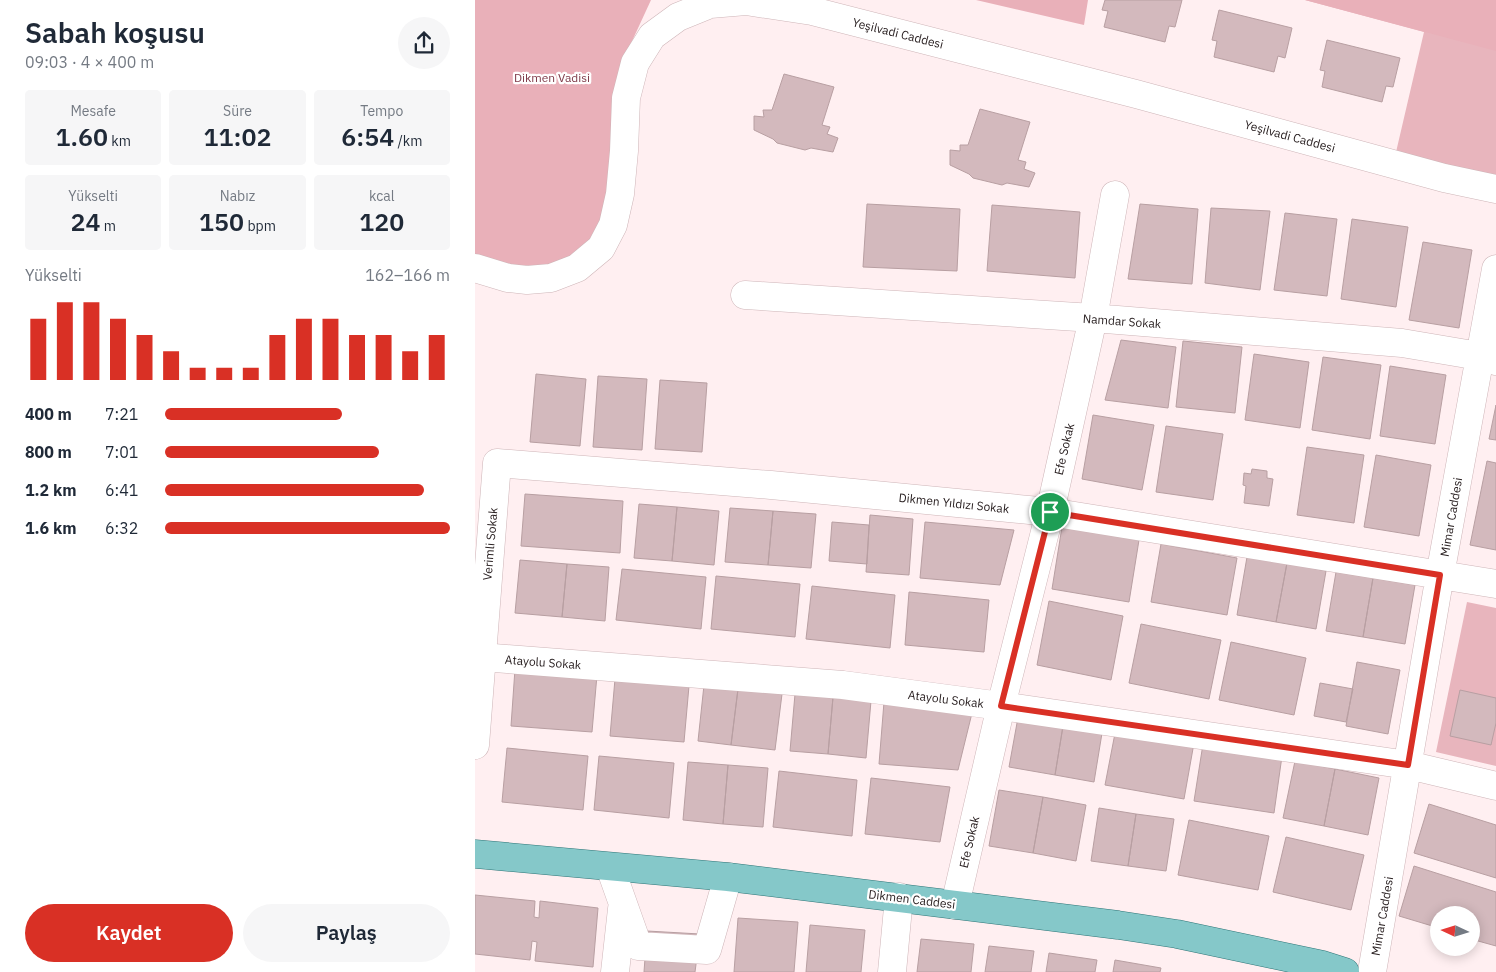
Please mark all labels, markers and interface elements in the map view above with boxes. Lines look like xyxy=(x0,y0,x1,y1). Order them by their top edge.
text: Sabah koşusu xyxy=(25,14,205,51)
street label: Yeşilvadi Caddesi xyxy=(851,14,945,52)
button: share xyxy=(398,17,450,69)
text: 09:03 · 4 × 400 m xyxy=(25,52,154,72)
park label: Dikmen Vadisi xyxy=(514,70,590,85)
text: Mesafe xyxy=(70,102,116,120)
text: Süre xyxy=(223,102,252,120)
text: Tempo xyxy=(360,102,403,120)
street label: Yeşilvadi Caddesi xyxy=(1243,117,1337,155)
text: 1.60 xyxy=(55,120,108,153)
text: 11:02 xyxy=(204,120,271,153)
text: 6:54 xyxy=(341,120,394,153)
text: km xyxy=(108,132,131,150)
text: /km xyxy=(394,132,422,150)
text: Yükselti xyxy=(68,187,118,205)
text: Nabız xyxy=(220,187,255,205)
text: kcal xyxy=(369,187,395,205)
text: 24 xyxy=(70,205,100,238)
text: 150 xyxy=(199,205,244,238)
text: 120 xyxy=(359,205,404,238)
text: m xyxy=(100,217,116,235)
text: bpm xyxy=(244,217,276,235)
text: Yükselti xyxy=(25,265,82,285)
text: 162–166 m xyxy=(365,265,450,285)
street label: Namdar Sokak xyxy=(1082,311,1162,331)
text: 400 m xyxy=(25,404,72,424)
text: 7:21 xyxy=(105,404,138,424)
street label: Efe Sokak xyxy=(1051,421,1077,476)
text: 800 m xyxy=(25,442,72,462)
text: 7:01 xyxy=(105,442,138,462)
street label: Mimar Caddesi xyxy=(1437,476,1465,558)
text: 1.2 km xyxy=(25,480,76,500)
text: 6:41 xyxy=(105,480,138,500)
street label: Dikmen Yıldızı Sokak xyxy=(898,490,1011,516)
pin xyxy=(1029,491,1071,533)
icon: arrive xyxy=(1036,498,1064,526)
street label: Verimli Sokak xyxy=(479,506,501,581)
text: 1.6 km xyxy=(25,518,76,538)
text: 6:32 xyxy=(105,518,138,538)
street label: Atayolu Sokak xyxy=(504,652,582,672)
street label: Atayolu Sokak xyxy=(907,687,986,711)
street label: Efe Sokak xyxy=(956,814,982,869)
street label: Mimar Caddesi xyxy=(1368,875,1396,957)
street label: Dikmen Caddesi xyxy=(868,886,956,912)
button: Kaydet xyxy=(25,904,233,962)
button: Paylaş xyxy=(243,904,450,962)
north arrow xyxy=(1430,906,1480,956)
map controls xyxy=(1430,906,1480,956)

